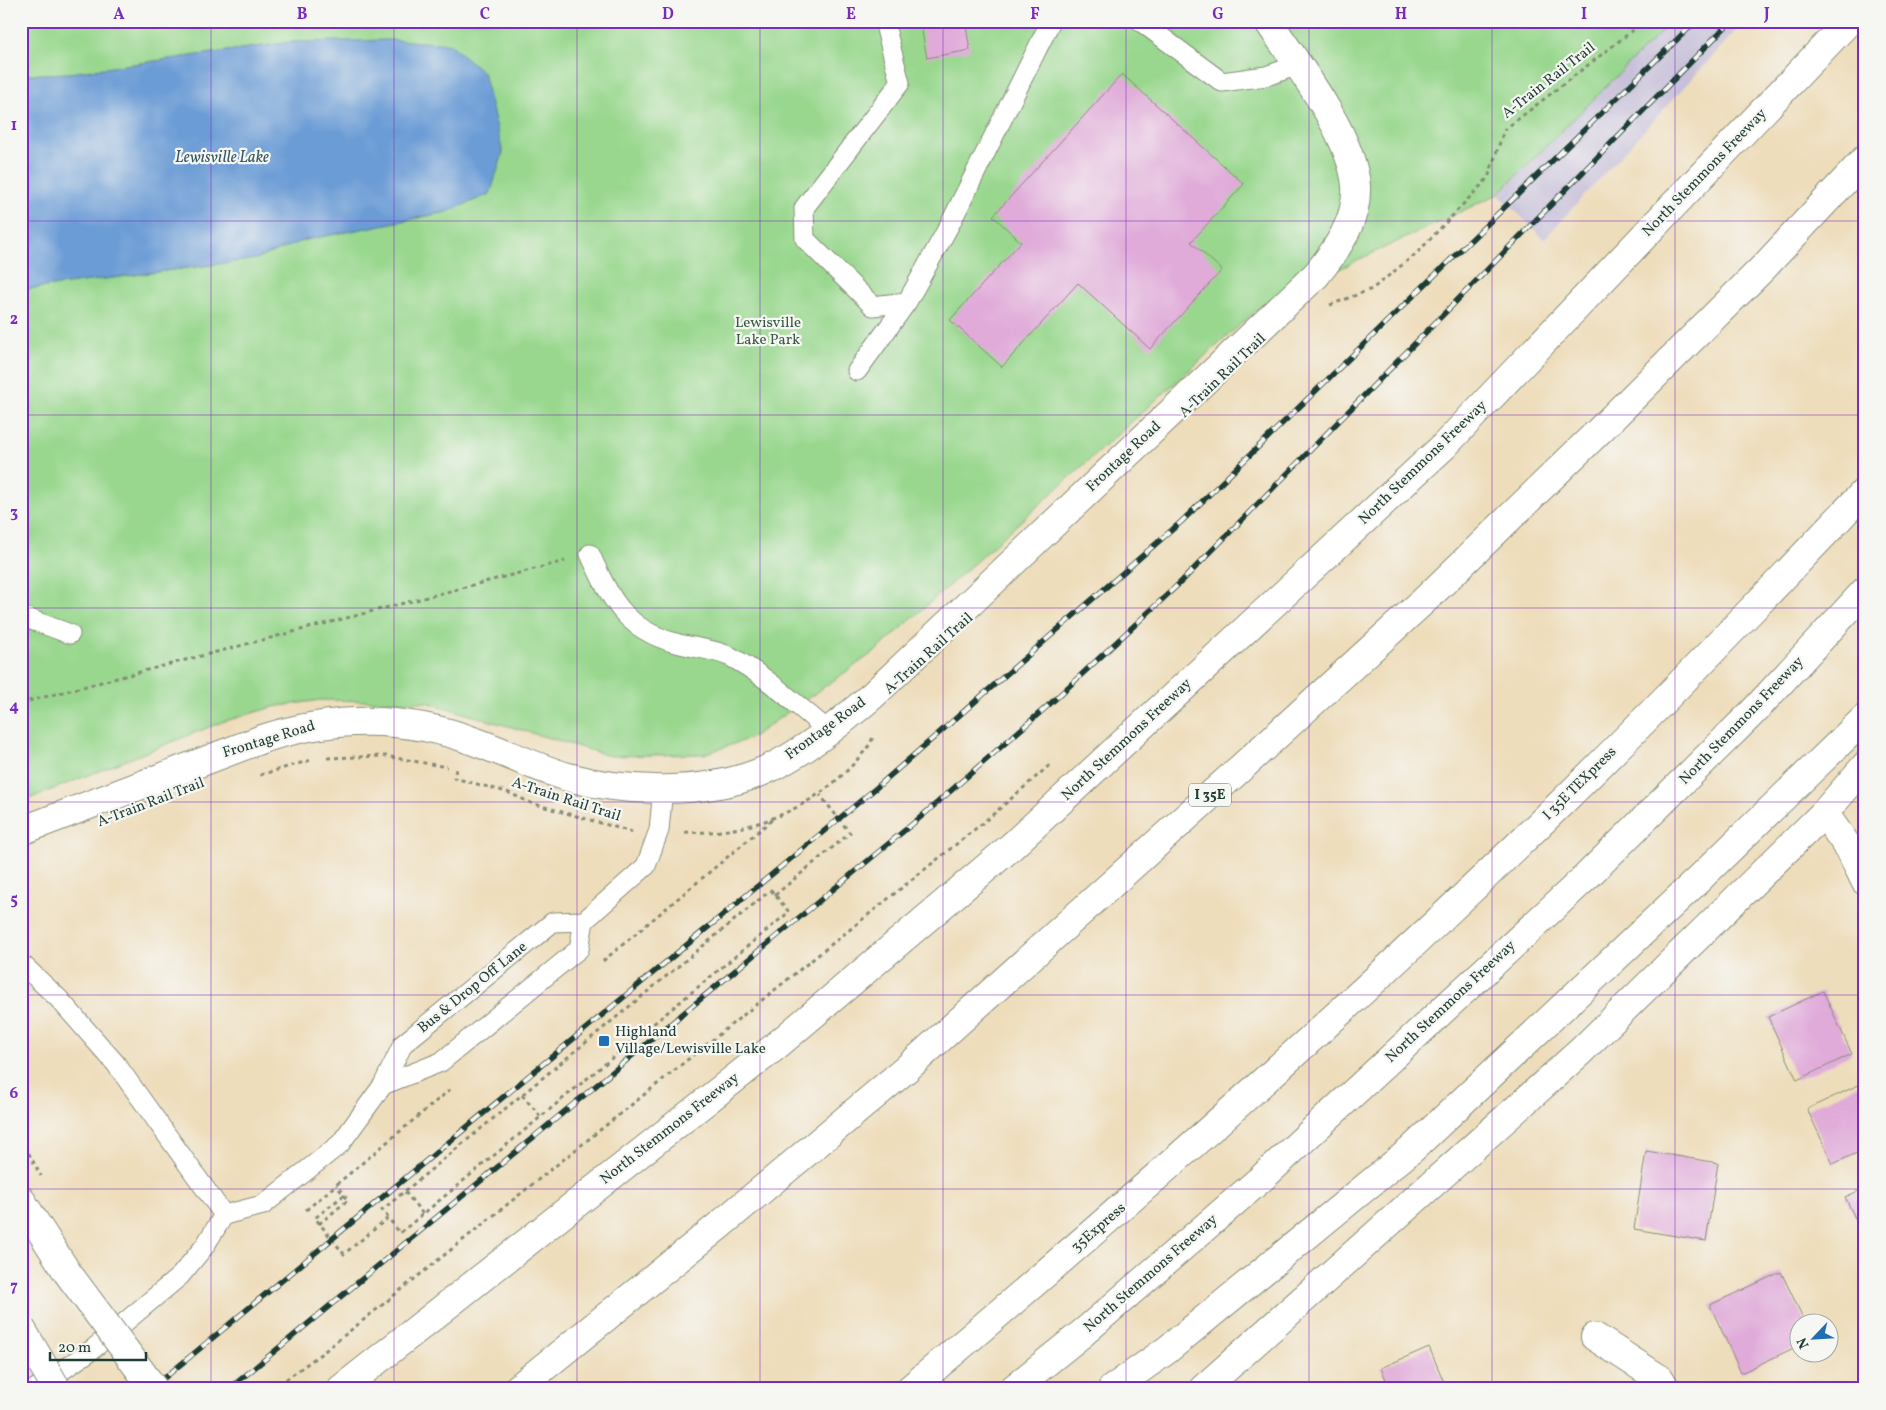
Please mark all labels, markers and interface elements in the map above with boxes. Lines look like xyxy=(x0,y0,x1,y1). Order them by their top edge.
text: A xyxy=(113,4,125,26)
text: B xyxy=(297,4,308,26)
text: C xyxy=(480,4,490,26)
text: D xyxy=(662,4,674,26)
text: E xyxy=(846,4,856,26)
text: F xyxy=(1030,4,1040,26)
text: G xyxy=(1212,4,1224,26)
text: H xyxy=(1395,4,1407,26)
text: I xyxy=(1581,4,1587,26)
text: J xyxy=(1763,4,1770,26)
street label: A-Train Rail Trail xyxy=(1498,38,1600,124)
street label: North Stemmons Freeway xyxy=(1638,104,1772,242)
text: 1 xyxy=(11,115,17,137)
water label: Lewisville Lake xyxy=(175,147,269,169)
text: 2 xyxy=(10,309,18,331)
park label: Lewisville Lake Park xyxy=(735,313,801,351)
street label: A-Train Rail Trail xyxy=(1175,329,1271,423)
street label: North Stemmons Freeway xyxy=(1354,396,1492,530)
street label: Frontage Road xyxy=(1082,417,1166,497)
text: 3 xyxy=(10,502,18,524)
street label: A-Train Rail Trail xyxy=(880,608,978,700)
street label: North Stemmons Freeway xyxy=(1675,652,1809,790)
street label: North Stemmons Freeway xyxy=(1057,674,1197,806)
street label: Frontage Road xyxy=(781,692,871,766)
text: 4 xyxy=(9,696,19,718)
street label: Frontage Road xyxy=(220,716,318,764)
street label: I 35E TEXpress xyxy=(1538,742,1622,826)
street label: A-Train Rail Trail xyxy=(509,772,623,828)
street label: A-Train Rail Trail xyxy=(94,773,208,833)
road number: I 35E xyxy=(1189,784,1231,806)
text: 5 xyxy=(10,889,18,911)
street label: North Stemmons Freeway xyxy=(1381,936,1521,1068)
street label: Bus & Drop Off Lane xyxy=(414,937,532,1039)
place label: Highland Village/Lewisville Lake xyxy=(615,1022,766,1060)
marker: Highland Village/Lewisville Lake xyxy=(597,1034,611,1048)
street label: North Stemmons Freeway xyxy=(596,1068,744,1190)
text: 6 xyxy=(10,1083,19,1105)
street label: 35Express xyxy=(1067,1198,1131,1258)
street label: North Stemmons Freeway xyxy=(1080,1210,1222,1338)
text: 7 xyxy=(10,1276,18,1298)
north arrow xyxy=(1788,1312,1838,1362)
scale bar xyxy=(50,1330,146,1362)
text: N xyxy=(1793,1334,1814,1351)
text: 20 m xyxy=(58,1338,91,1359)

